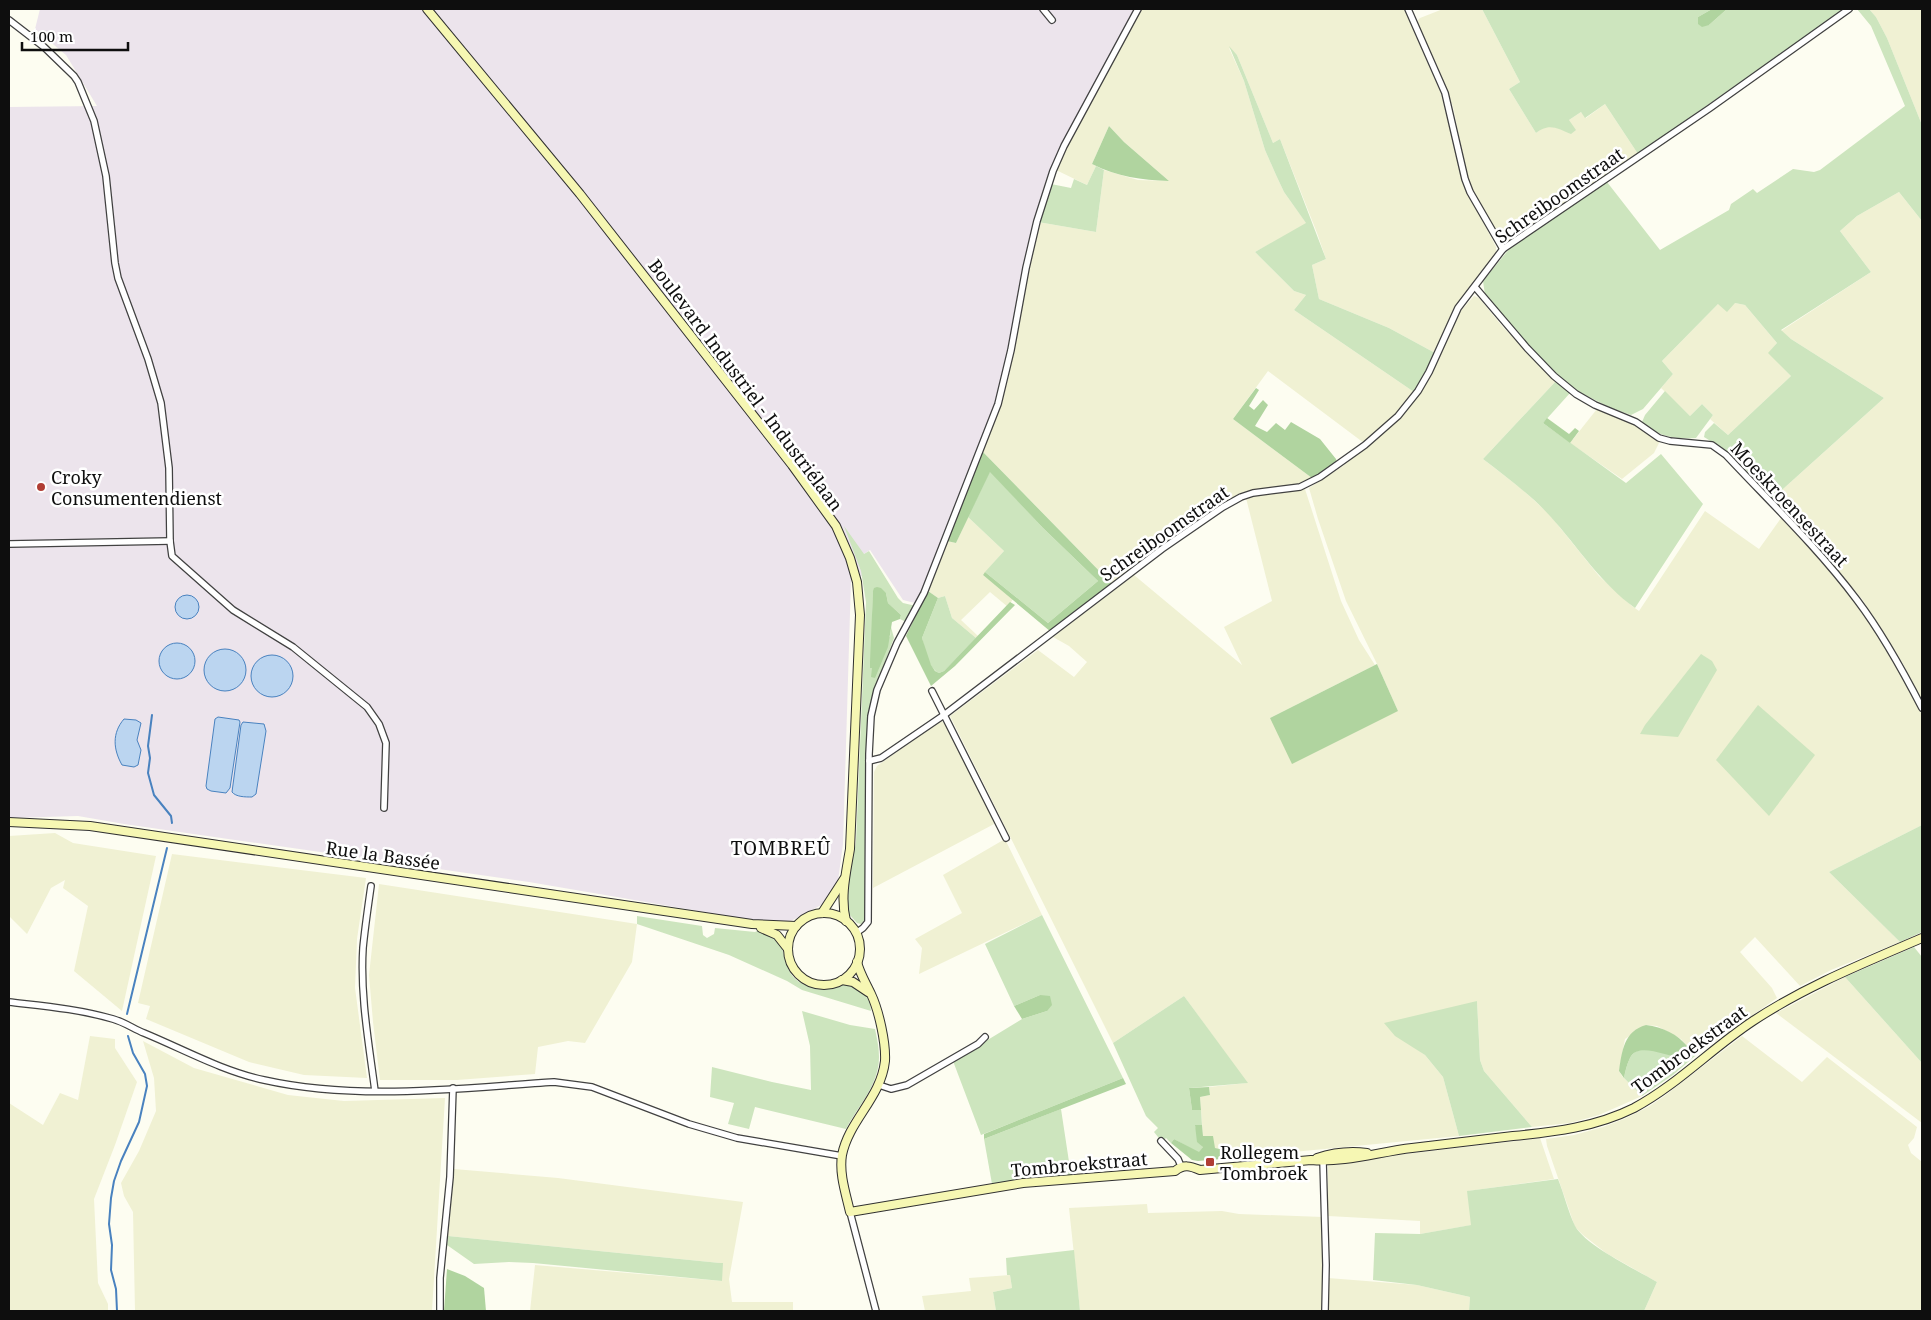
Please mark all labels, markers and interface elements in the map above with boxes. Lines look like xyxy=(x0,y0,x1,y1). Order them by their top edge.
scale bar xyxy=(22,20,129,52)
text: 100 m xyxy=(30,26,73,46)
street label: Schreiboomstraat xyxy=(1490,142,1628,248)
street label: Boulevard Industriel - Industriélaan xyxy=(643,254,849,516)
street label: Moeskroensestraat xyxy=(1726,436,1854,572)
place label: Croky Consumentendienst xyxy=(51,465,222,510)
street label: Schreiboomstraat xyxy=(1095,480,1233,586)
marker: Croky Consumentendienst xyxy=(35,481,47,493)
street label: Rue la Bassée xyxy=(324,835,442,875)
district label: TOMBREÛ xyxy=(731,835,831,861)
street label: Tombroekstraat xyxy=(1627,999,1751,1099)
place label: Rollegem Tombroek xyxy=(1220,1140,1308,1185)
street label: Tombroekstraat xyxy=(1010,1146,1148,1182)
marker: Rollegem Tombroek xyxy=(1204,1156,1216,1168)

